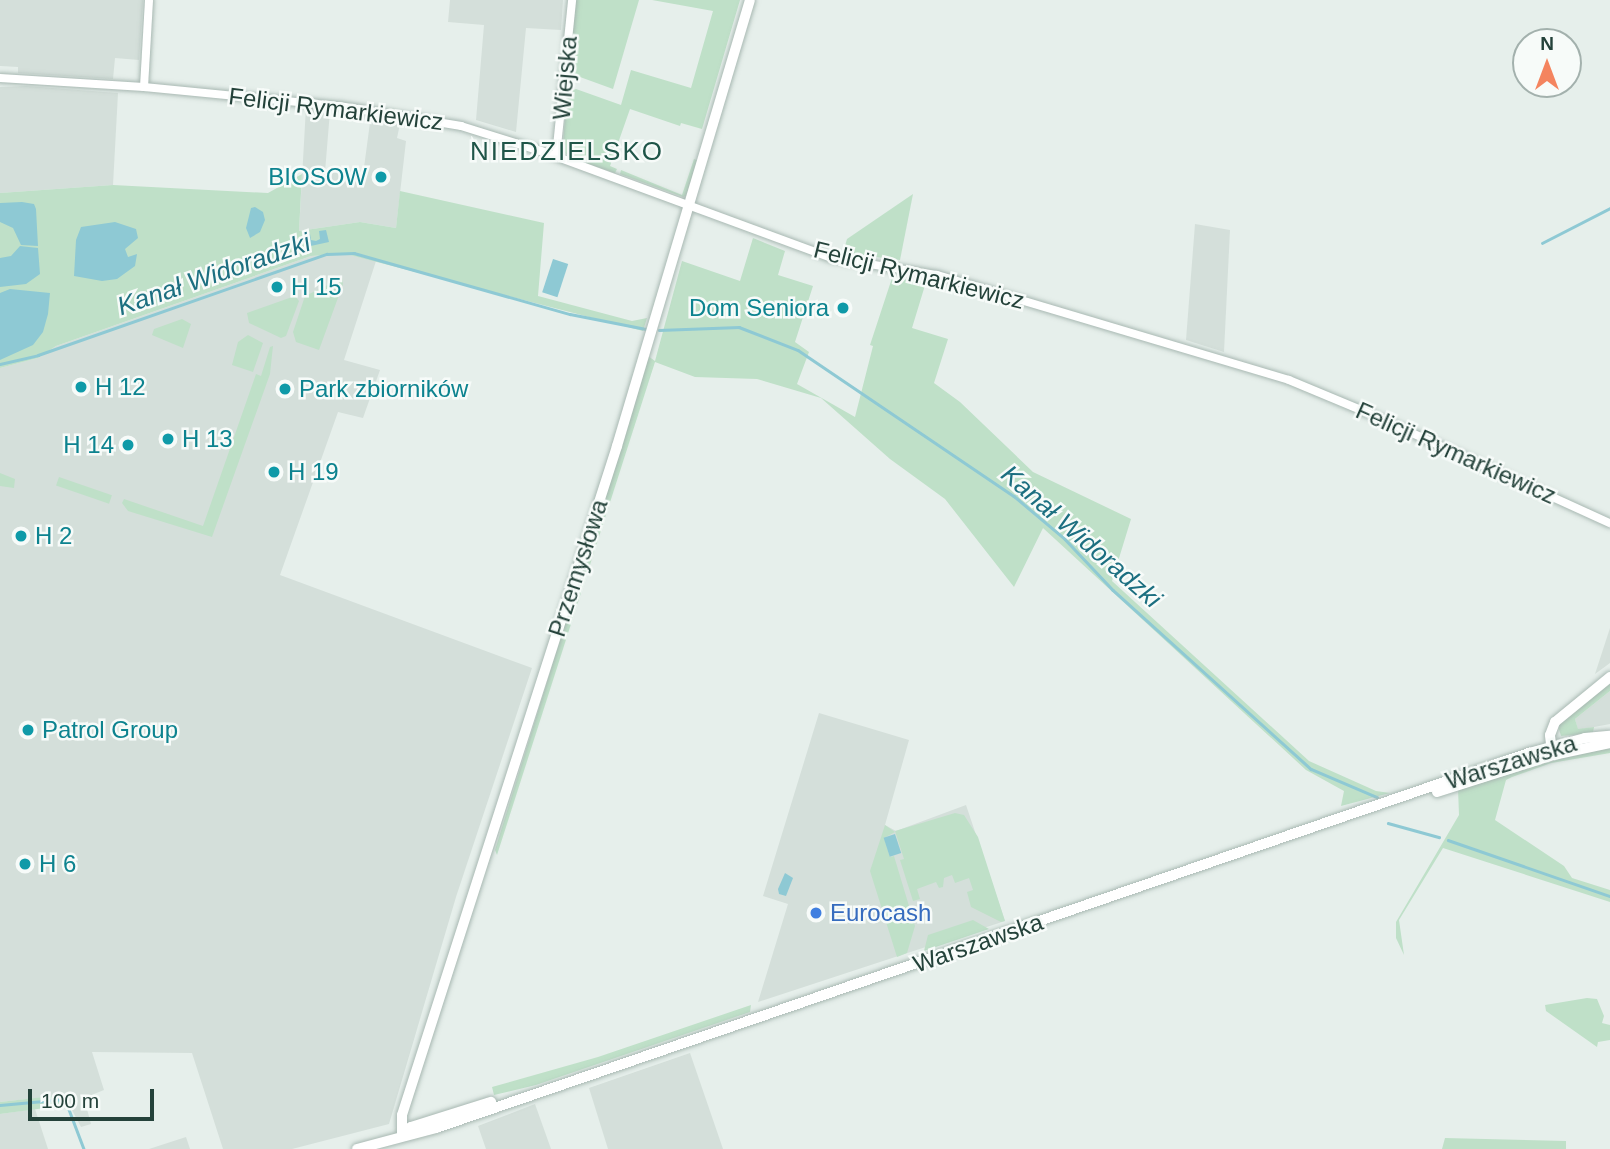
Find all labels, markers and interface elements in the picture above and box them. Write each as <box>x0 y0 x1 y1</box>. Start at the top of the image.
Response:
north arrow <box>1512 28 1582 98</box>
text: N <box>1540 33 1554 54</box>
street label: Wiejska <box>547 35 583 121</box>
street label: Felicji Rymarkiewicz <box>227 82 445 136</box>
district label: NIEDZIELSKO <box>471 136 663 168</box>
place label: BIOSOW <box>268 163 367 191</box>
marker: BIOSOW <box>373 169 389 185</box>
water label: Kanał Widoradzki <box>113 227 315 323</box>
street label: Felicji Rymarkiewicz <box>811 235 1027 315</box>
place label: H 15 <box>291 273 342 301</box>
marker: H 15 <box>269 279 285 295</box>
place label: Dom Seniora <box>689 294 829 322</box>
marker: Dom Seniora <box>835 300 851 316</box>
place label: H 12 <box>95 373 146 401</box>
place label: Park zbiorników <box>299 375 468 403</box>
marker: H 12 <box>73 379 89 395</box>
marker: Park zbiorników <box>277 381 293 397</box>
street label: Felicji Rymarkiewicz <box>1351 396 1561 510</box>
place label: H 13 <box>182 425 233 453</box>
place label: H 14 <box>63 431 114 459</box>
marker: H 13 <box>160 431 176 447</box>
marker: H 14 <box>120 437 136 453</box>
place label: H 19 <box>288 458 339 486</box>
water label: Kanał Widoradzki <box>995 459 1167 615</box>
marker: H 19 <box>266 464 282 480</box>
street label: Przemysłowa <box>542 496 614 640</box>
place label: H 2 <box>35 522 72 550</box>
marker: H 2 <box>13 528 29 544</box>
place label: Patrol Group <box>42 716 178 744</box>
marker: Patrol Group <box>20 722 36 738</box>
street label: Warszawska <box>1442 728 1580 796</box>
place label: H 6 <box>39 850 76 878</box>
marker: H 6 <box>17 856 33 872</box>
place label: Eurocash <box>830 899 931 927</box>
marker: Eurocash <box>808 905 824 921</box>
street label: Warszawska <box>909 907 1047 979</box>
scale bar <box>32 1076 158 1120</box>
text: 100 m <box>41 1089 99 1112</box>

